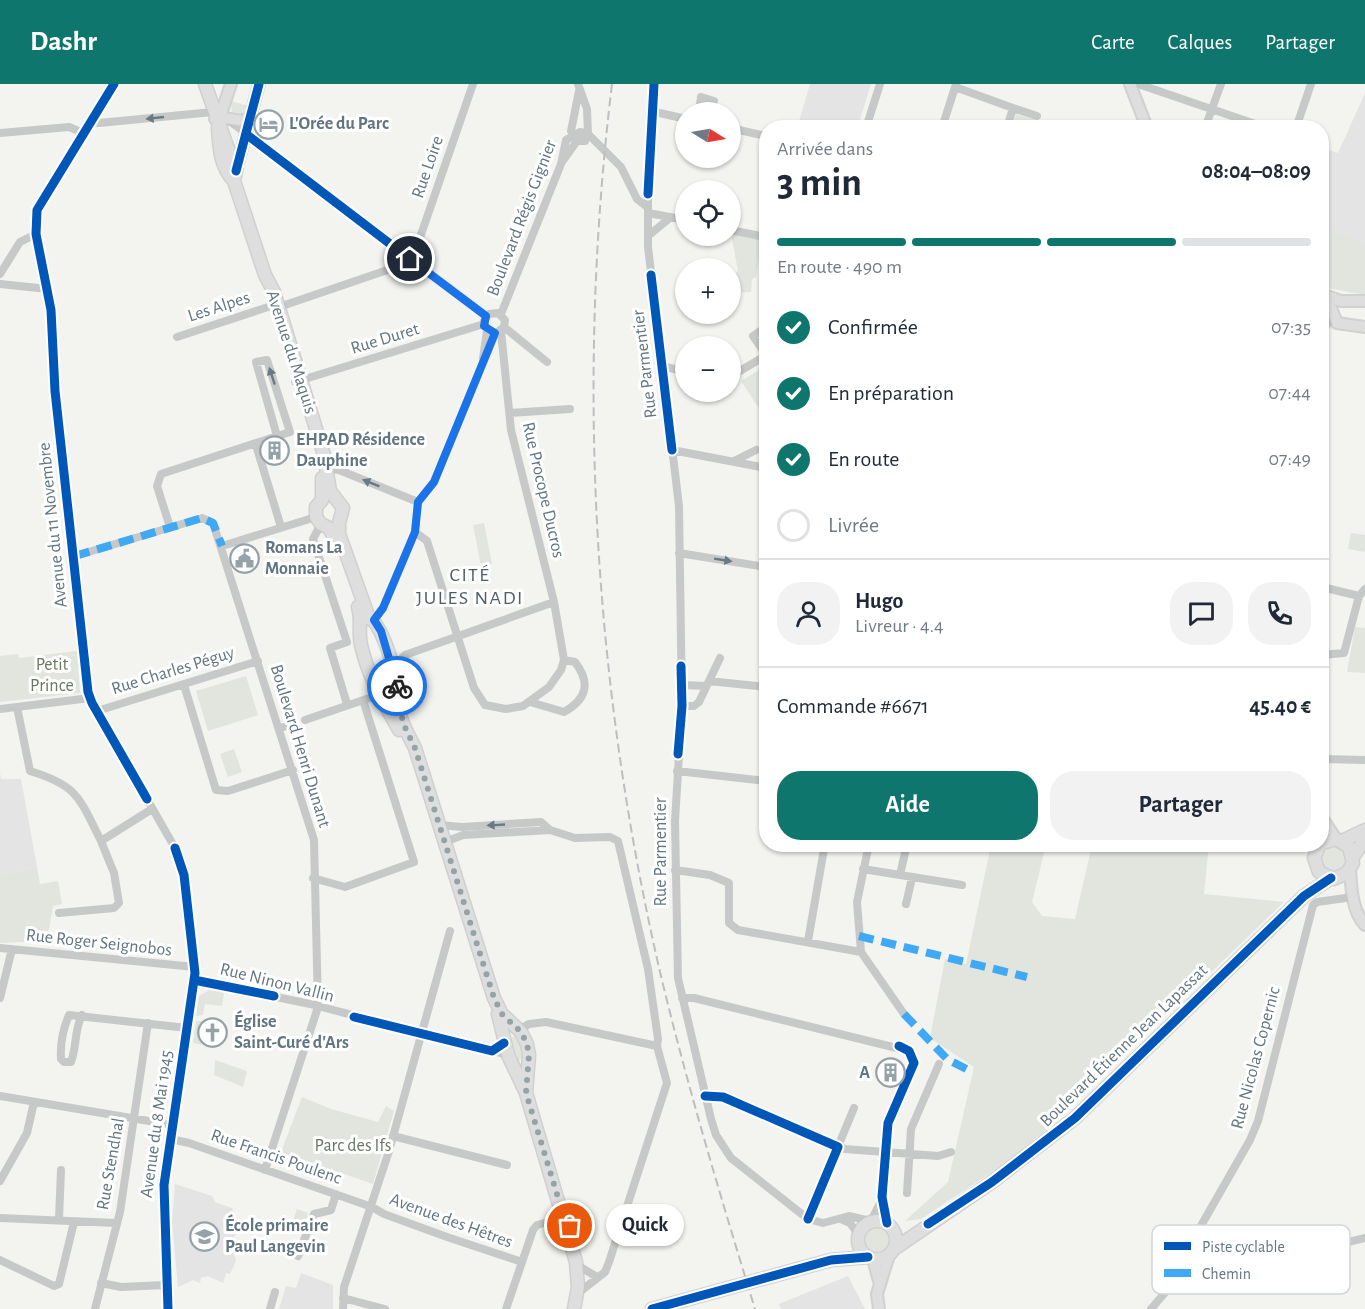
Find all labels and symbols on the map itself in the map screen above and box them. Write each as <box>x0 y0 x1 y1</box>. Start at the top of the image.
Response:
north arrow <box>675 102 741 168</box>
hotel icon: L'Orée du Parc <box>252 108 284 140</box>
one-way arrow <box>146 113 165 123</box>
place label: L'Orée du Parc <box>289 115 389 133</box>
street label: Rue Loire <box>409 134 447 200</box>
street label: Boulevard Régis Gignier <box>484 137 560 299</box>
pin <box>384 233 435 284</box>
street label: Avenue du Maquis <box>263 288 319 416</box>
street label: Les Alpes <box>186 289 252 325</box>
street label: Rue Parmentier <box>629 309 661 419</box>
street label: Rue Duret <box>349 320 422 358</box>
one-way arrow <box>267 367 276 385</box>
street label: Rue Procope Ducros <box>519 420 567 560</box>
place label: EHPAD Résidence Dauphine <box>296 431 425 470</box>
building icon: EHPAD Résidence Dauphine <box>259 434 291 466</box>
street label: Avenue du 11 Novembre <box>35 442 71 608</box>
one-way arrow <box>361 478 379 488</box>
place label: Romans La Monnaie <box>265 539 343 578</box>
public building icon: Romans La Monnaie <box>228 542 260 574</box>
one-way arrow <box>713 555 732 564</box>
district label: CITÉ JULES NADI <box>416 564 524 608</box>
street label: Rue Charles Péguy <box>110 644 237 698</box>
park label: Petit Prince <box>30 656 74 695</box>
courier <box>367 656 427 716</box>
street label: Boulevard Henri Dunant <box>267 662 333 830</box>
street label: Rue Parmentier <box>652 797 670 907</box>
one-way arrow <box>487 820 506 829</box>
street label: Rue Roger Seignobos <box>25 926 173 960</box>
street label: Boulevard Étienne Jean Lapassat <box>1035 959 1211 1131</box>
street label: Rue Ninon Vallin <box>218 960 336 1006</box>
street label: Rue Nicolas Copernic <box>1228 985 1284 1131</box>
place label: Église Saint-Curé d'Ars <box>234 1010 349 1052</box>
church icon: Église Saint-Curé d'Ars <box>197 1016 229 1048</box>
street label: Avenue du 8 Mai 1945 <box>138 1049 176 1199</box>
building icon: A <box>875 1057 907 1089</box>
place label: A <box>859 1064 870 1082</box>
street label: Rue Stendhal <box>94 1117 128 1211</box>
street label: Rue Francis Poulenc <box>208 1126 344 1188</box>
park label: Parc des Ifs <box>315 1137 391 1155</box>
street label: Avenue des Hêtres <box>387 1190 515 1252</box>
pin <box>544 1200 595 1251</box>
callout: Quick <box>606 1205 684 1247</box>
place label: École primaire Paul Langevin <box>225 1214 328 1256</box>
school or university icon: École primaire Paul Langevin <box>188 1220 220 1252</box>
legend <box>1152 1225 1350 1294</box>
text: Piste cyclable <box>1202 1239 1285 1256</box>
text: Chemin <box>1202 1266 1251 1282</box>

